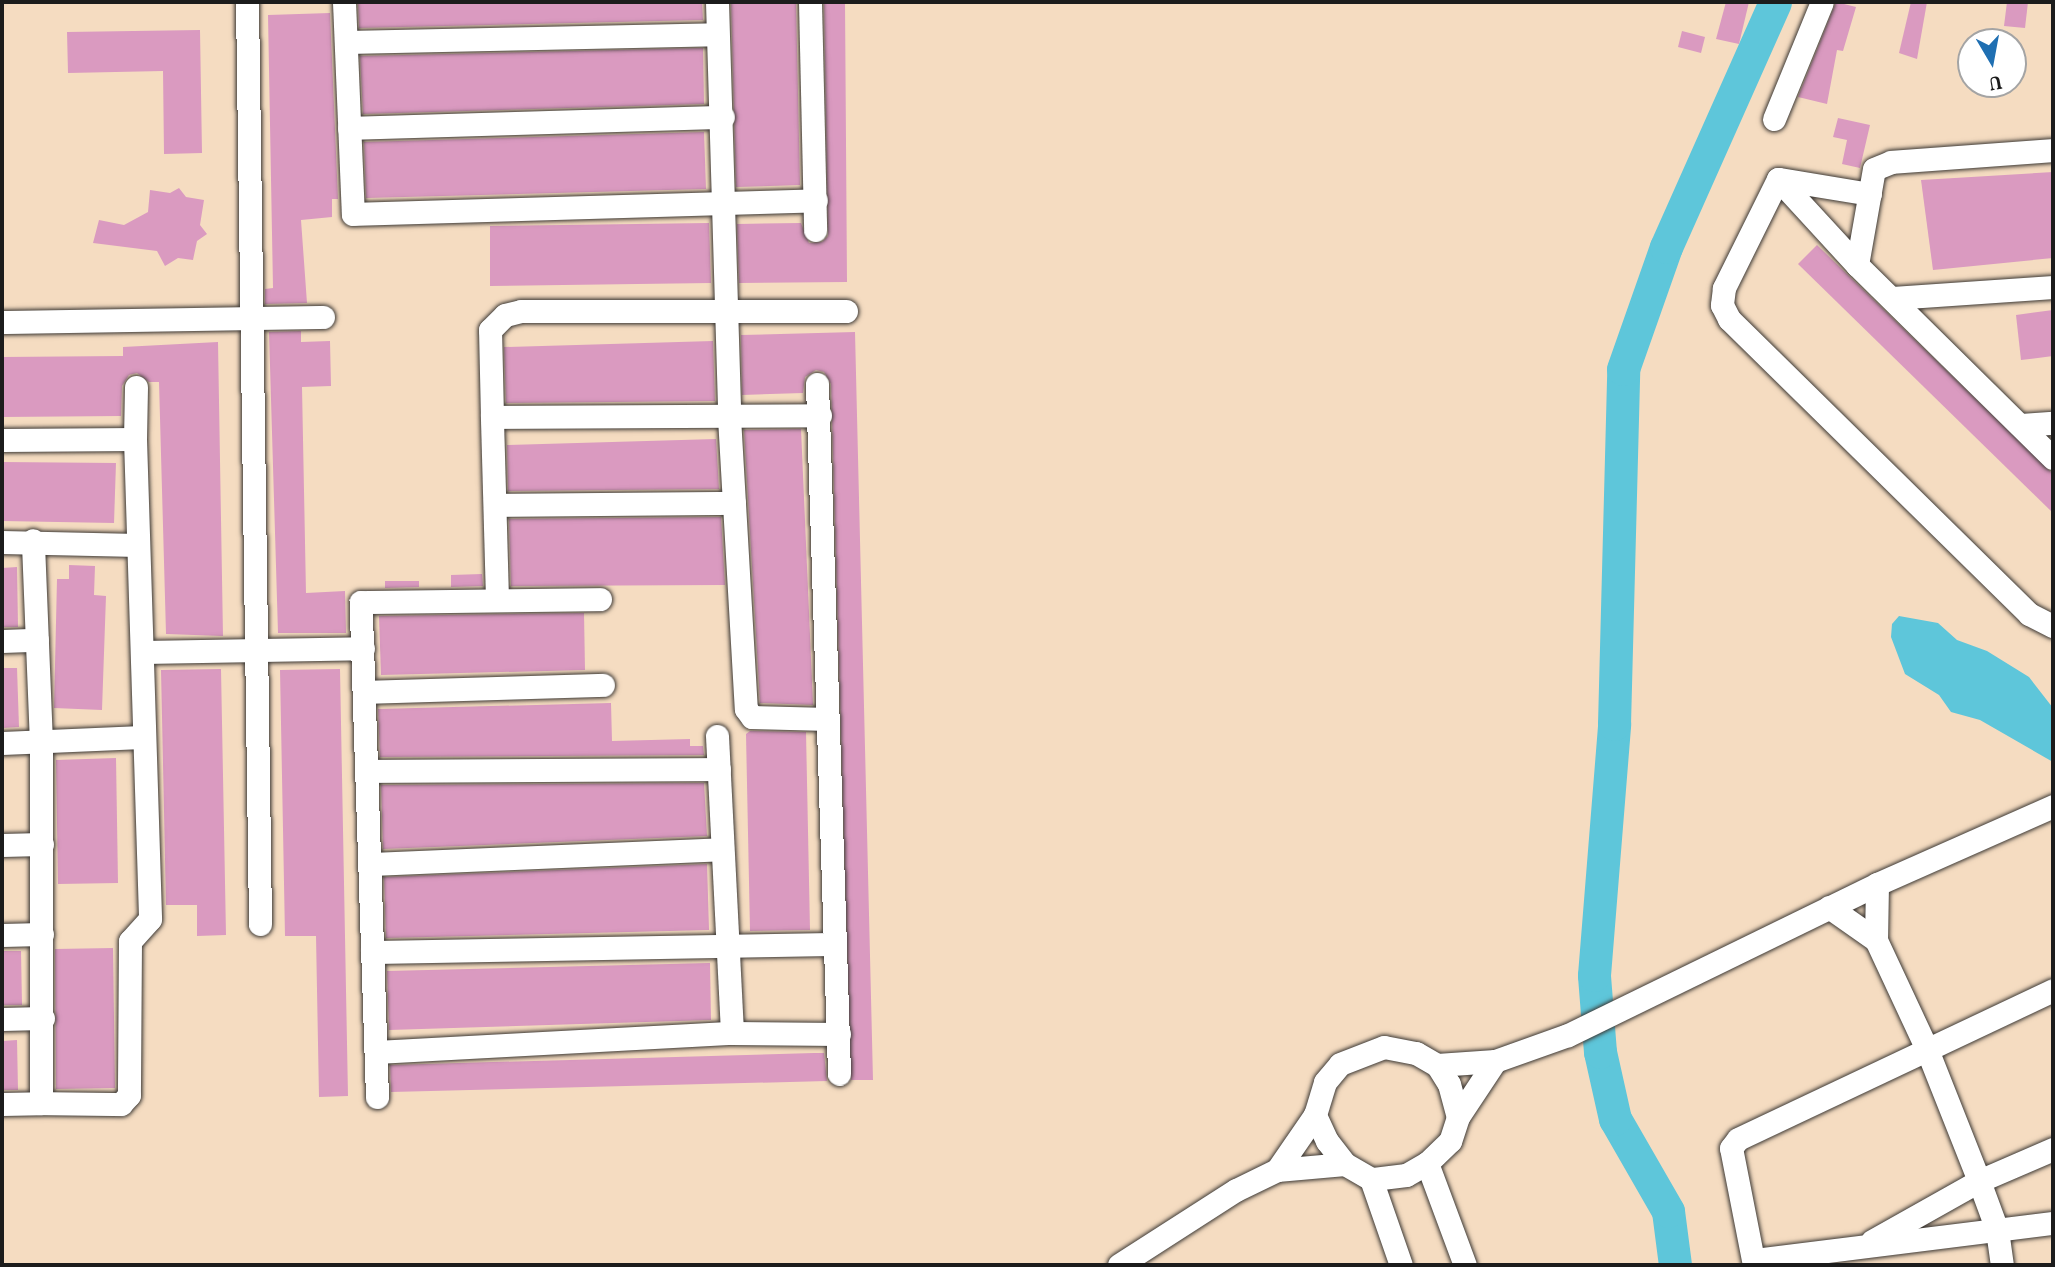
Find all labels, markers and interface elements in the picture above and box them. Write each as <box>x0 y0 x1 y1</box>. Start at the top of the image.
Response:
north arrow <box>1957 28 2027 98</box>
text: U <box>1987 68 2004 96</box>

